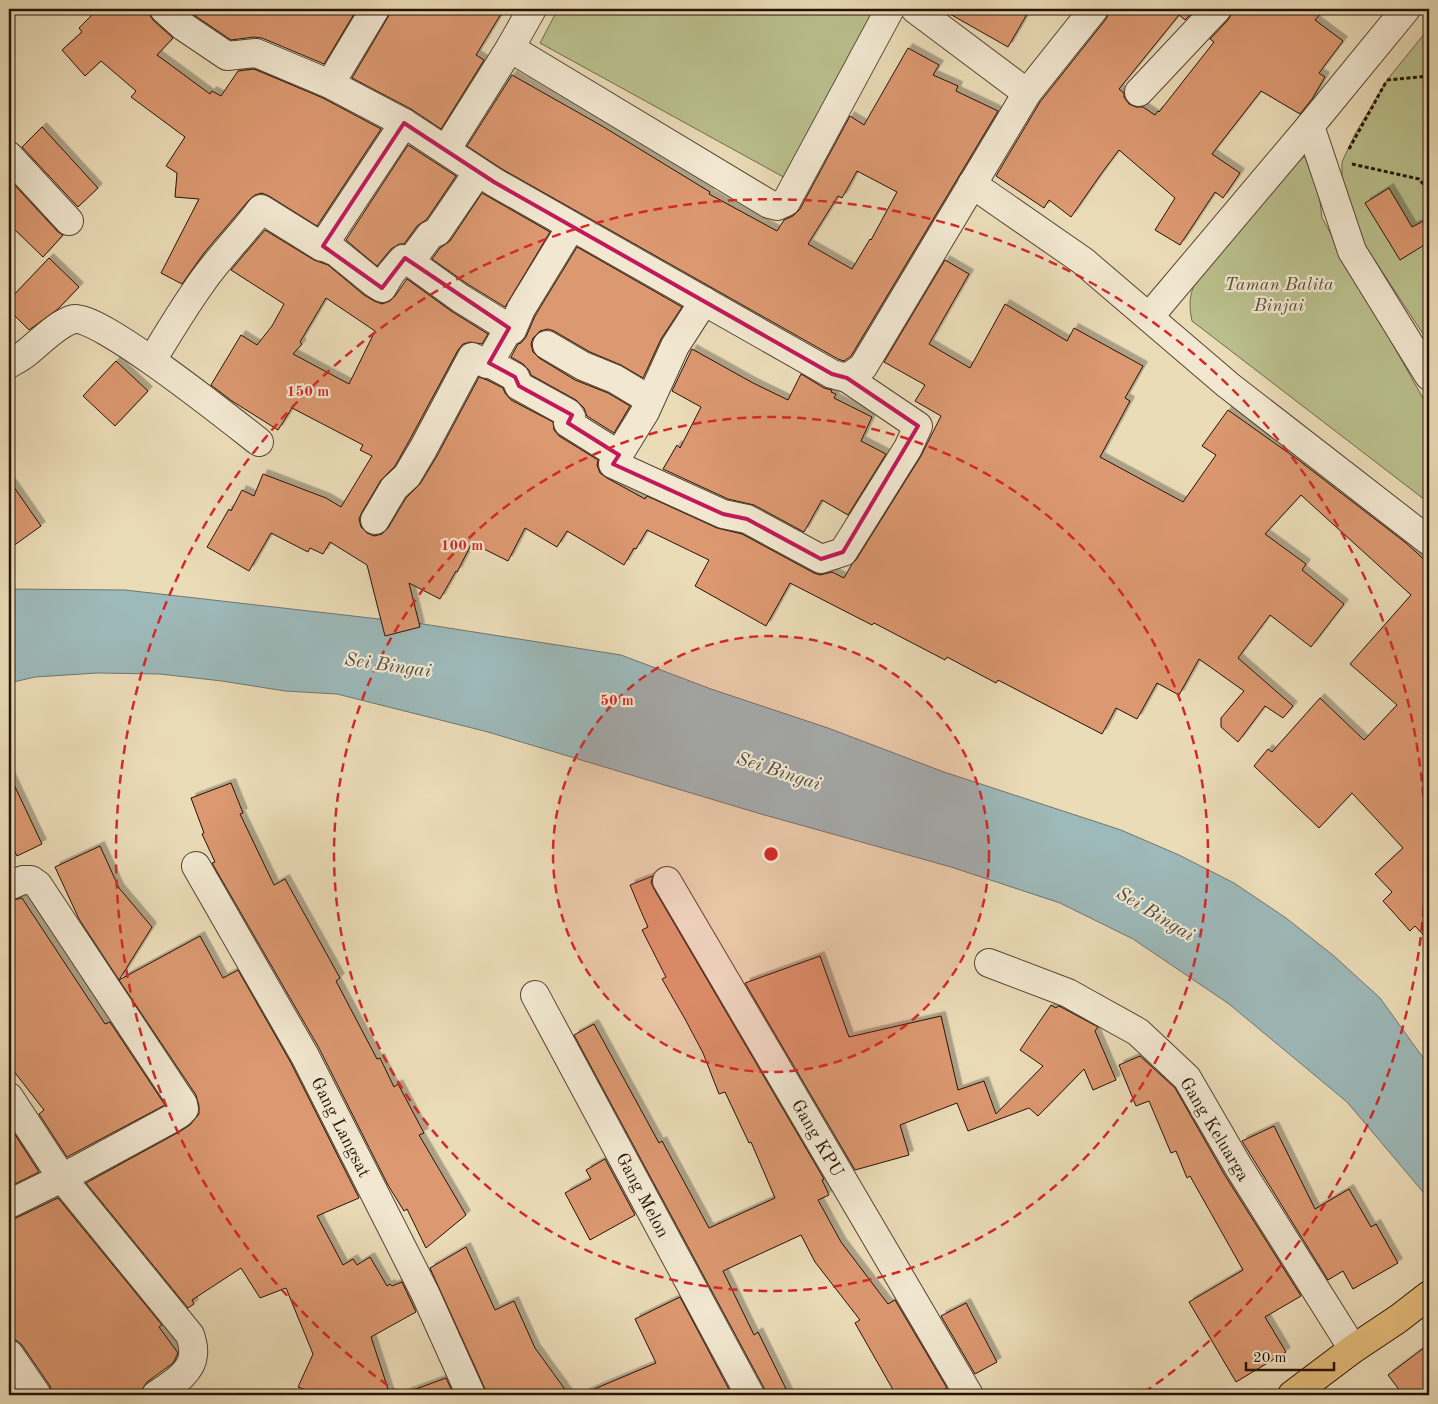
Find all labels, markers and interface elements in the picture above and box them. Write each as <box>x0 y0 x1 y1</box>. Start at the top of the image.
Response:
park label: Taman Balita Binjai <box>1224 276 1334 315</box>
text: 150 m <box>287 385 329 400</box>
text: 100 m <box>441 539 483 554</box>
water label: Sei Bingai <box>343 651 433 682</box>
text: 50 m <box>600 694 634 709</box>
water label: Sei Bingai <box>734 750 823 795</box>
centre of rings <box>762 845 780 863</box>
water label: Sei Bingai <box>1112 885 1198 946</box>
street label: Gang Langsat <box>307 1074 373 1180</box>
street label: Gang Keluarga <box>1176 1074 1252 1185</box>
street label: Gang KPU <box>788 1097 846 1180</box>
street label: Gang Melon <box>612 1150 672 1241</box>
scale bar <box>1246 1339 1333 1371</box>
text: 20 m <box>1253 1351 1287 1366</box>

